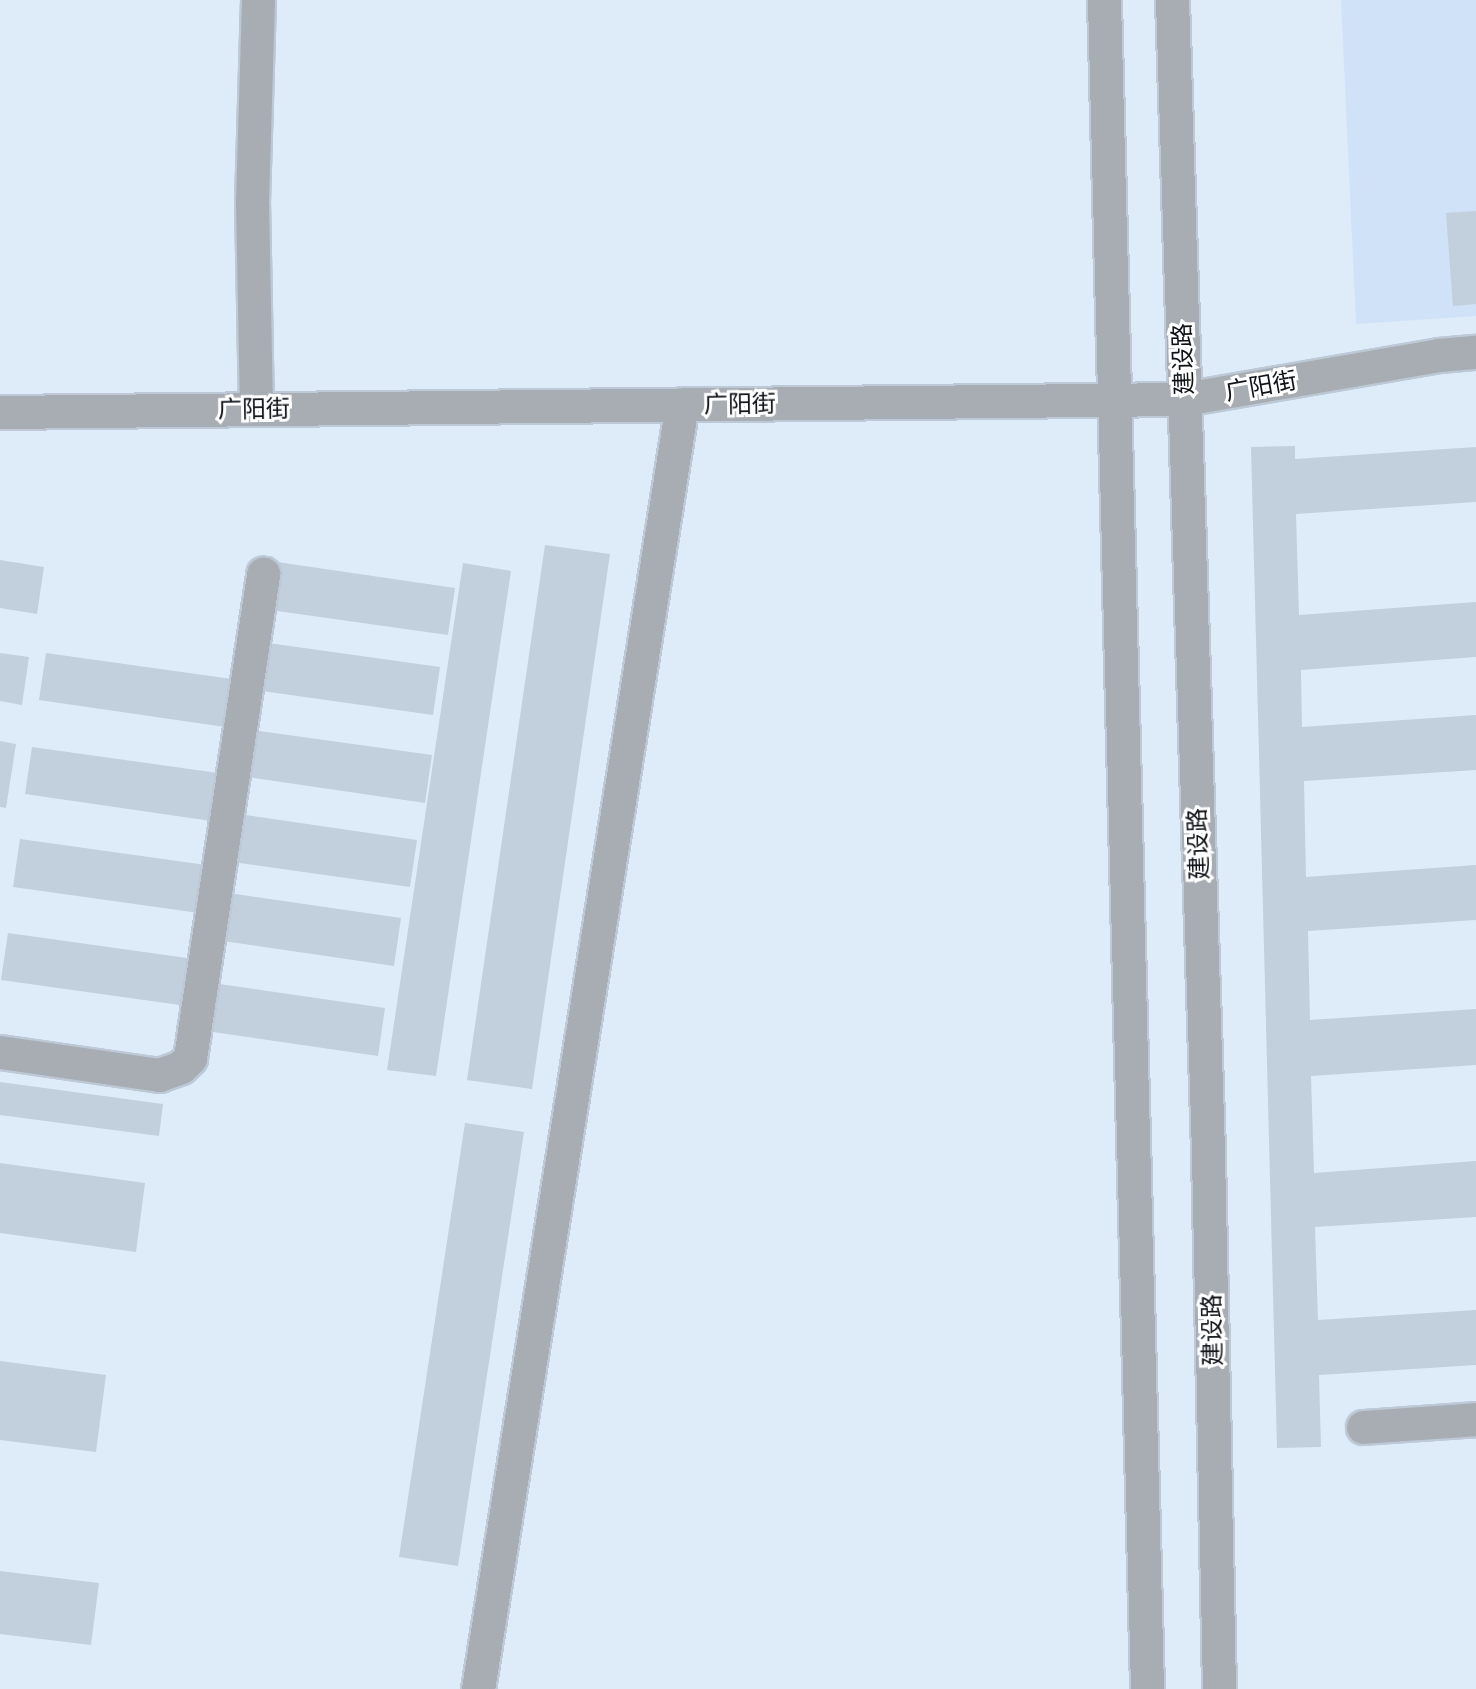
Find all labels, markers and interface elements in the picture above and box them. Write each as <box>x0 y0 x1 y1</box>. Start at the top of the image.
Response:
street label: 建设路 <box>1167 323 1199 395</box>
street label: 广阳街 <box>1223 366 1299 406</box>
street label: 广阳街 <box>704 389 776 419</box>
street label: 广阳街 <box>218 394 290 424</box>
street label: 建设路 <box>1182 808 1214 880</box>
street label: 建设路 <box>1197 1294 1227 1366</box>

